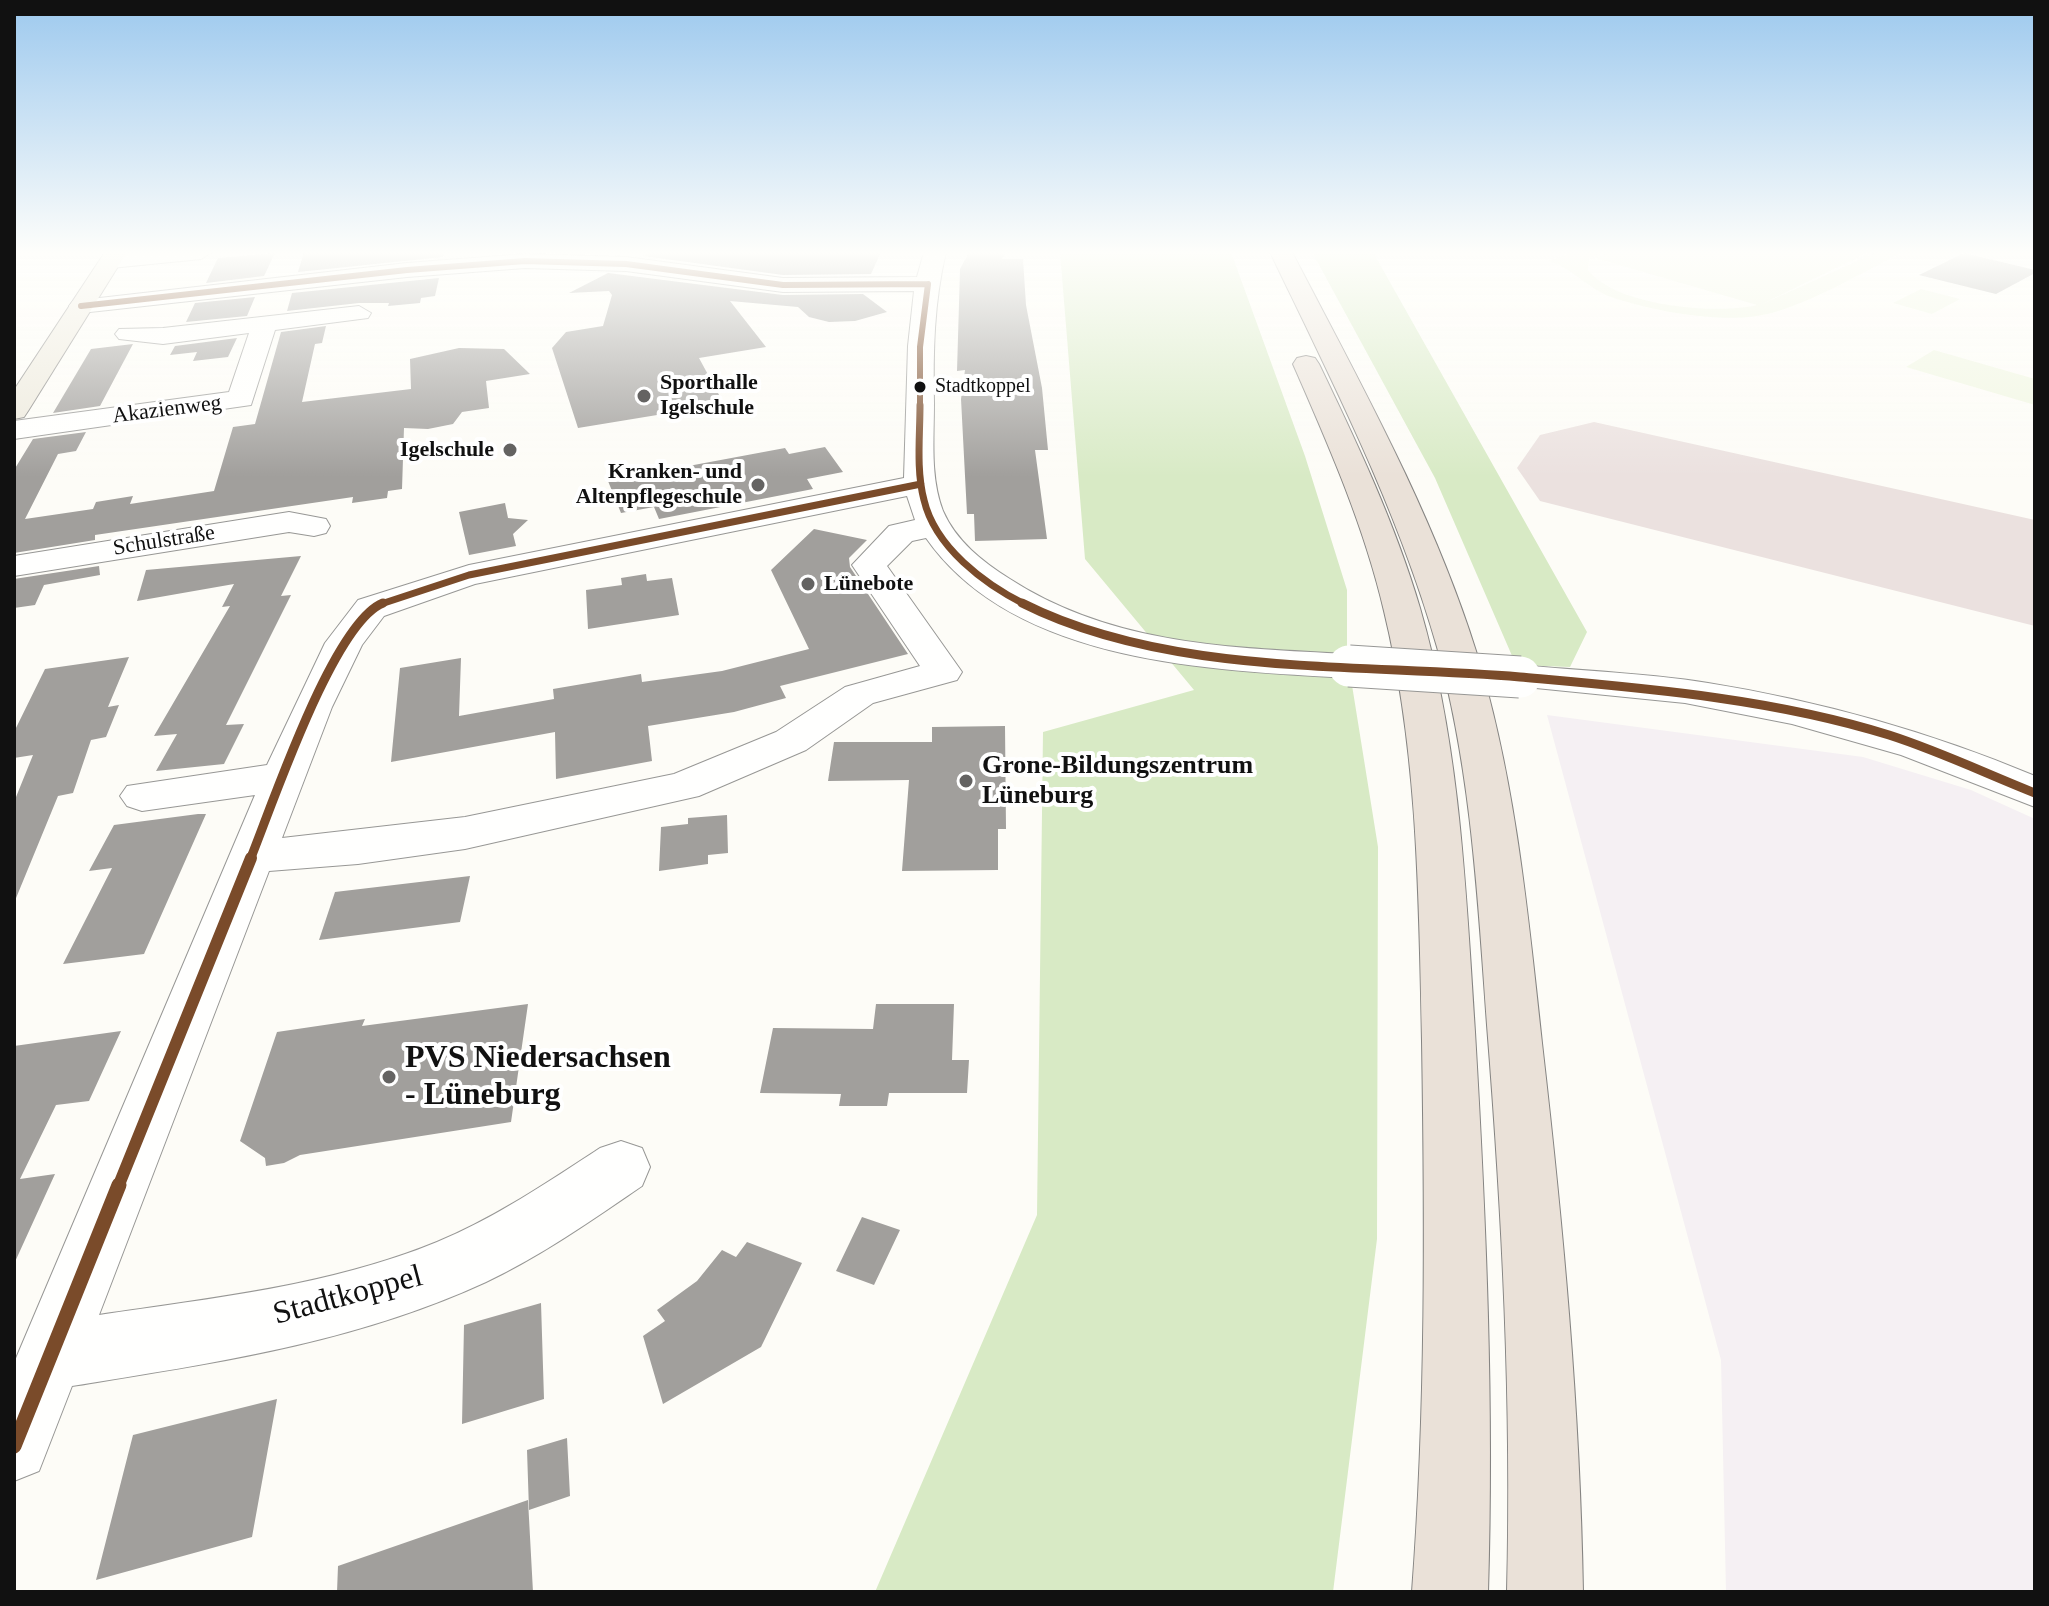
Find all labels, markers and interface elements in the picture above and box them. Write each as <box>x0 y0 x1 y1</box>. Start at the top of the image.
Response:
place label: Sporthalle Igelschule <box>660 370 758 422</box>
place label: Stadtkoppel <box>935 375 1031 399</box>
marker: Stadtkoppel <box>912 379 928 395</box>
marker: Sporthalle Igelschule <box>635 387 653 405</box>
street label: Akazienweg <box>111 390 223 430</box>
place label: Igelschule <box>400 437 494 463</box>
marker: Igelschule <box>501 441 519 459</box>
place label: Kranken- und Altenpflegeschule <box>576 459 742 510</box>
marker: Kranken- und Altenpflegeschule <box>749 476 767 494</box>
street label: Schulstraße <box>111 520 217 562</box>
place label: Lünebote <box>824 571 913 597</box>
marker: Lünebote <box>799 575 817 593</box>
place label: Grone-Bildungszentrum Lüneburg <box>982 750 1253 812</box>
marker: Grone-Bildungszentrum Lüneburg <box>957 772 975 790</box>
place label: PVS Niedersachsen - Lüneburg <box>405 1040 671 1115</box>
marker: PVS Niedersachsen - Lüneburg <box>380 1068 398 1086</box>
street label: Stadtkoppel <box>269 1258 427 1334</box>

